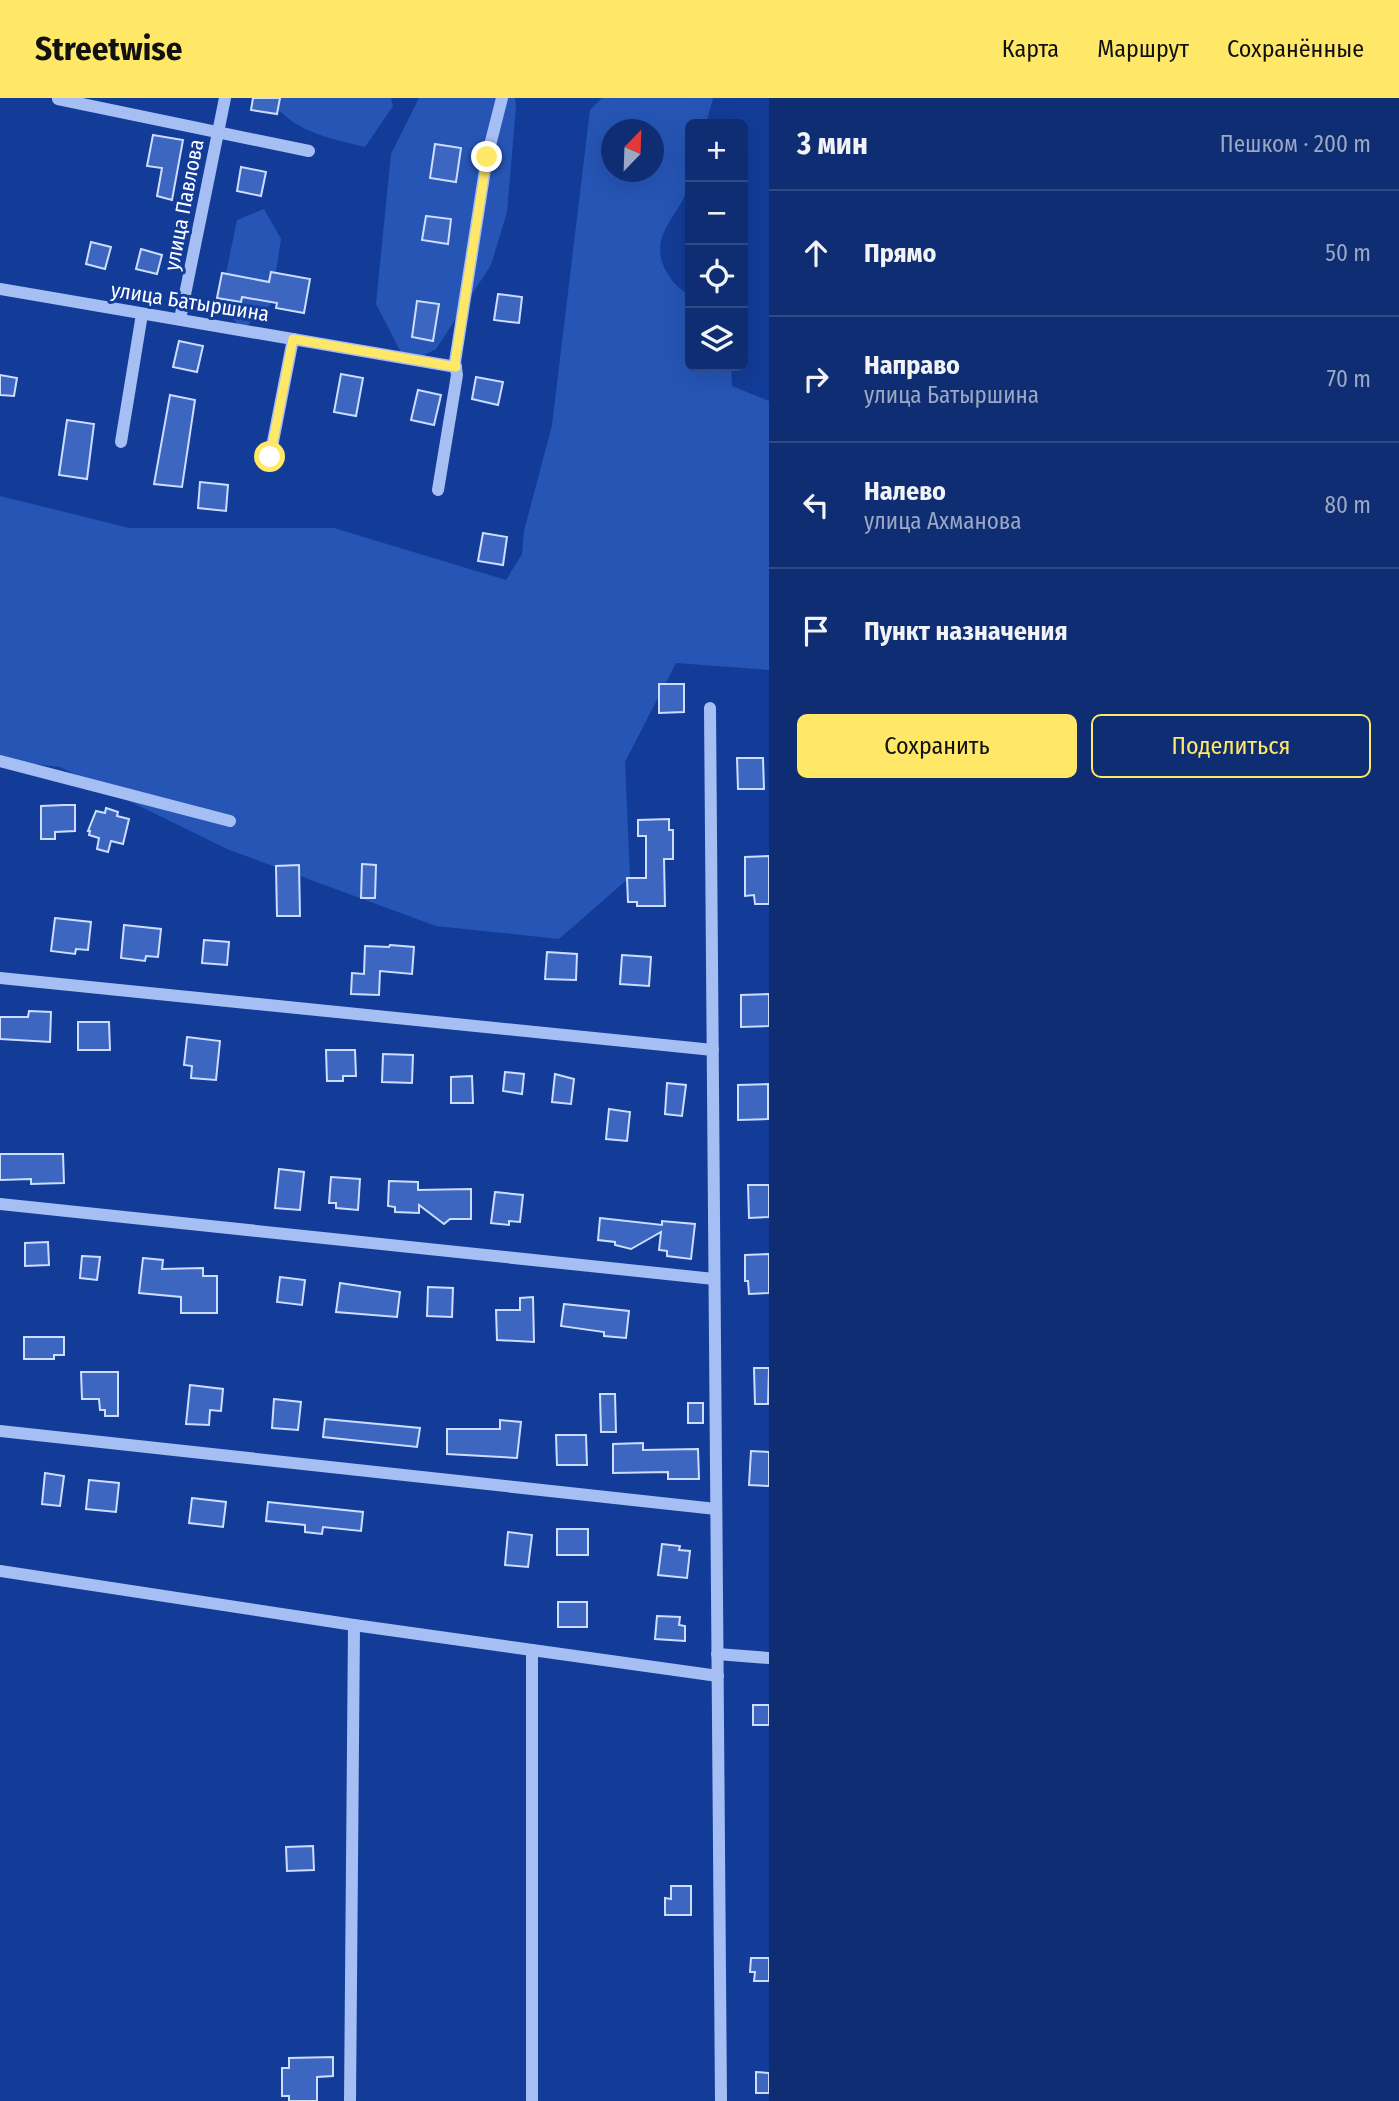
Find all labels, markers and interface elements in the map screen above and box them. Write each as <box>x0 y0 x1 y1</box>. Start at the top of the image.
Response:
text: Streetwise <box>35 29 182 69</box>
text: Карта <box>1002 35 1059 63</box>
text: Маршрут <box>1097 35 1189 63</box>
text: Сохранённые <box>1227 35 1364 63</box>
north arrow <box>601 119 664 182</box>
map controls <box>685 119 748 371</box>
button: + <box>685 119 748 182</box>
text: 3 мин <box>797 126 868 162</box>
text: Пешком · 200 m <box>1220 130 1371 158</box>
street label: улица Павлова <box>159 137 209 273</box>
route end <box>471 141 502 172</box>
button: − <box>685 182 748 245</box>
icon: ahead <box>797 234 835 272</box>
text: Прямо <box>864 238 936 269</box>
text: 50 m <box>1325 239 1371 267</box>
button: locate <box>685 245 748 308</box>
street label: улица Батыршина <box>109 277 271 327</box>
button: layers <box>685 308 748 371</box>
text: Направо <box>864 350 960 381</box>
icon: right <box>797 360 835 398</box>
text: 70 m <box>1327 365 1371 393</box>
text: улица Батыршина <box>864 381 1039 409</box>
route start <box>254 441 285 472</box>
text: Налево <box>864 476 946 507</box>
icon: left <box>797 486 835 524</box>
text: 80 m <box>1324 491 1371 519</box>
text: улица Ахманова <box>864 507 1021 535</box>
icon: arrive <box>797 612 835 650</box>
text: Пункт назначения <box>864 616 1068 647</box>
button: Сохранить <box>797 714 1077 778</box>
button: Поделиться <box>1091 714 1371 778</box>

